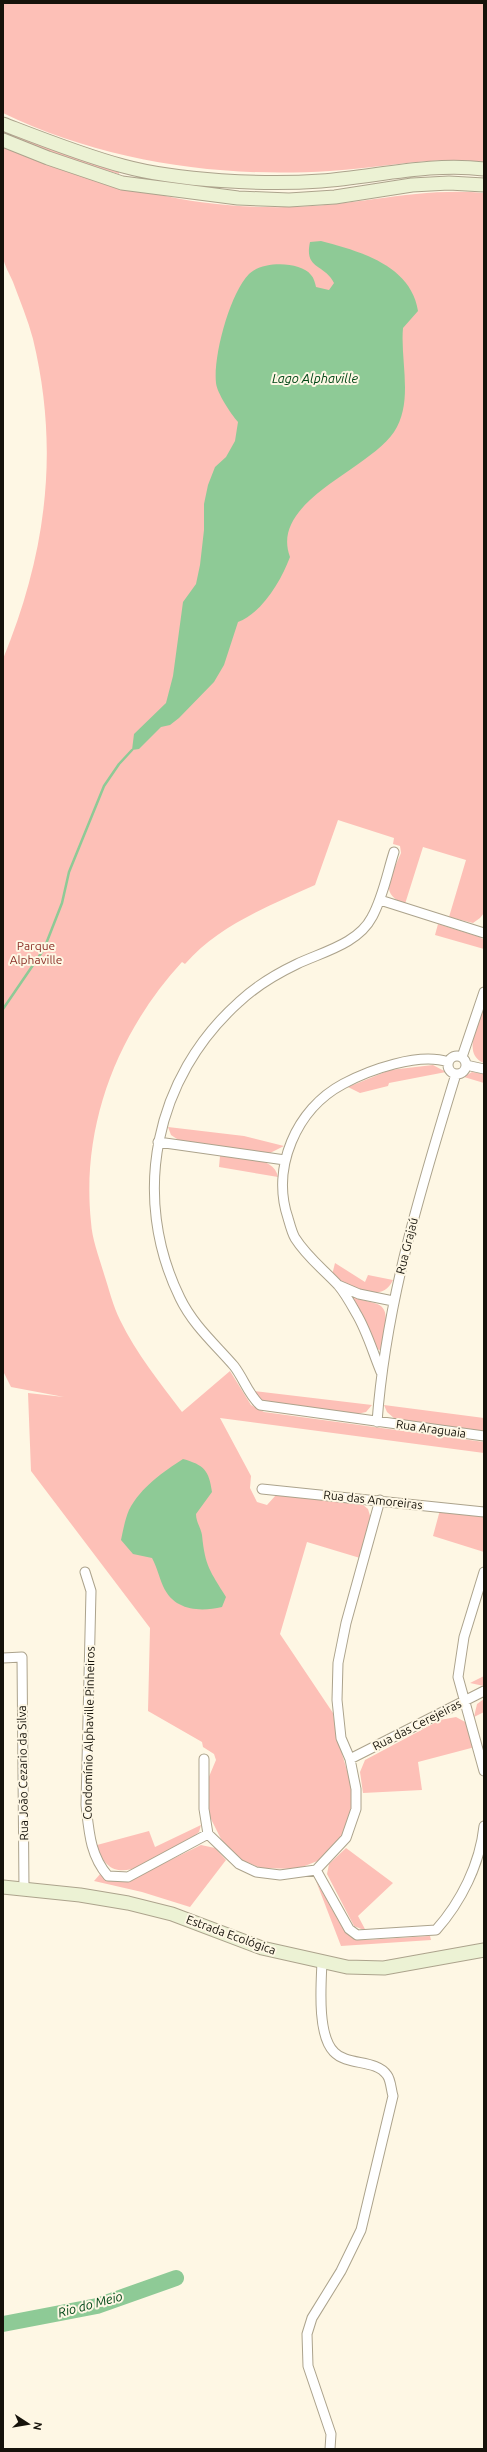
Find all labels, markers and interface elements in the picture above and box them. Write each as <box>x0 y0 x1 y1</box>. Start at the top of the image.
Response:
water label: Lago Alphaville <box>272 371 359 385</box>
park label: Parque Alphaville <box>10 939 62 966</box>
street label: Rua Grajaú <box>393 1216 420 1276</box>
street label: Rua Araguaia <box>395 1417 467 1440</box>
street label: Rua das Amoreiras <box>323 1488 423 1511</box>
street label: Condomínio Alphaville Pinheiros <box>80 1646 97 1820</box>
street label: Rua das Cerejeiras <box>370 1697 463 1753</box>
street label: Rua João Cezario da Silva <box>15 1705 30 1841</box>
street label: Estrada Ecológica <box>185 1912 278 1957</box>
water label: Rio do Meio <box>56 2289 124 2319</box>
north arrow <box>8 2404 48 2444</box>
text: N <box>31 2421 45 2431</box>

